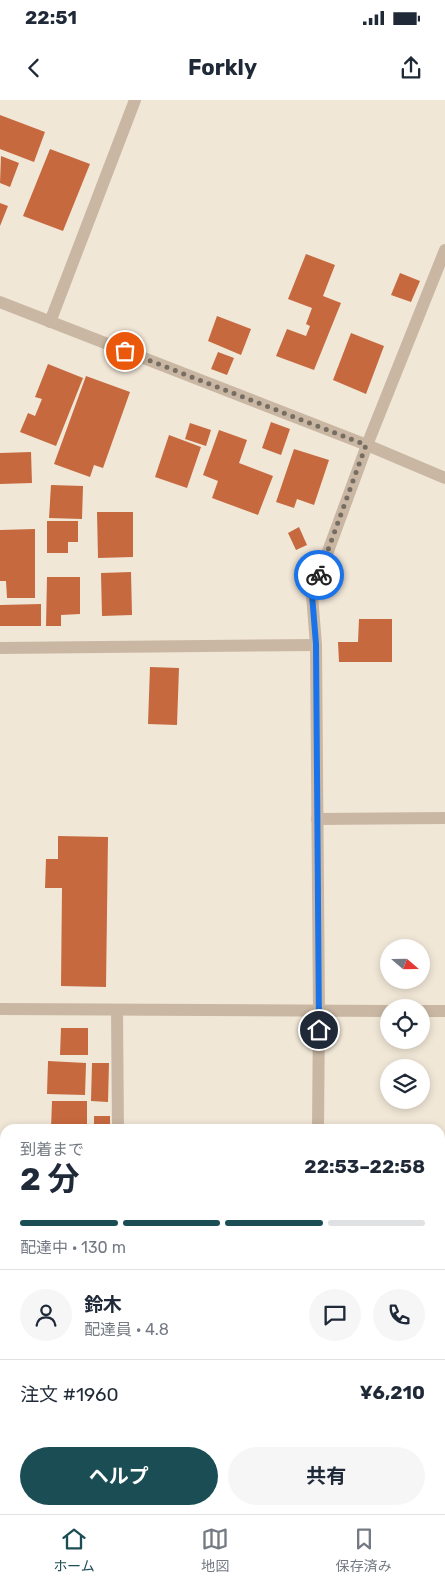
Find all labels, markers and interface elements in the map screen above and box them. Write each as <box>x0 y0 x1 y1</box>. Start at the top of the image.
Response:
text: 22:51 <box>25 6 77 29</box>
icon: back <box>20 54 48 82</box>
text: Forkly <box>188 54 257 81</box>
icon: share <box>397 54 425 82</box>
pin <box>104 330 146 372</box>
icon: bag <box>111 337 139 365</box>
courier <box>294 550 344 600</box>
icon: bike <box>305 561 333 589</box>
north arrow <box>380 939 430 989</box>
map controls <box>380 939 430 1109</box>
button: locate <box>380 999 430 1049</box>
pin <box>298 1009 340 1051</box>
icon: home <box>305 1016 333 1044</box>
button: layers <box>380 1059 430 1109</box>
text: 到着まで <box>20 1140 84 1159</box>
text: 22:53–22:58 <box>304 1155 425 1178</box>
text: 2 分 <box>20 1160 80 1198</box>
text: 配達中 · 130 m <box>20 1238 126 1257</box>
button: person <box>20 1289 72 1341</box>
button: chat <box>309 1289 361 1341</box>
button: phone <box>373 1289 425 1341</box>
text: 鈴木 <box>84 1293 122 1316</box>
text: 配達員 · 4.8 <box>84 1320 169 1339</box>
text: ¥6,210 <box>360 1381 425 1404</box>
text: 注文 #1960 <box>20 1383 119 1406</box>
button: ヘルプ <box>20 1447 218 1505</box>
button: 共有 <box>228 1447 425 1505</box>
tab: ホーム <box>53 1525 95 1575</box>
tab: 地図 <box>201 1525 229 1575</box>
tab: 保存済み <box>336 1525 392 1575</box>

